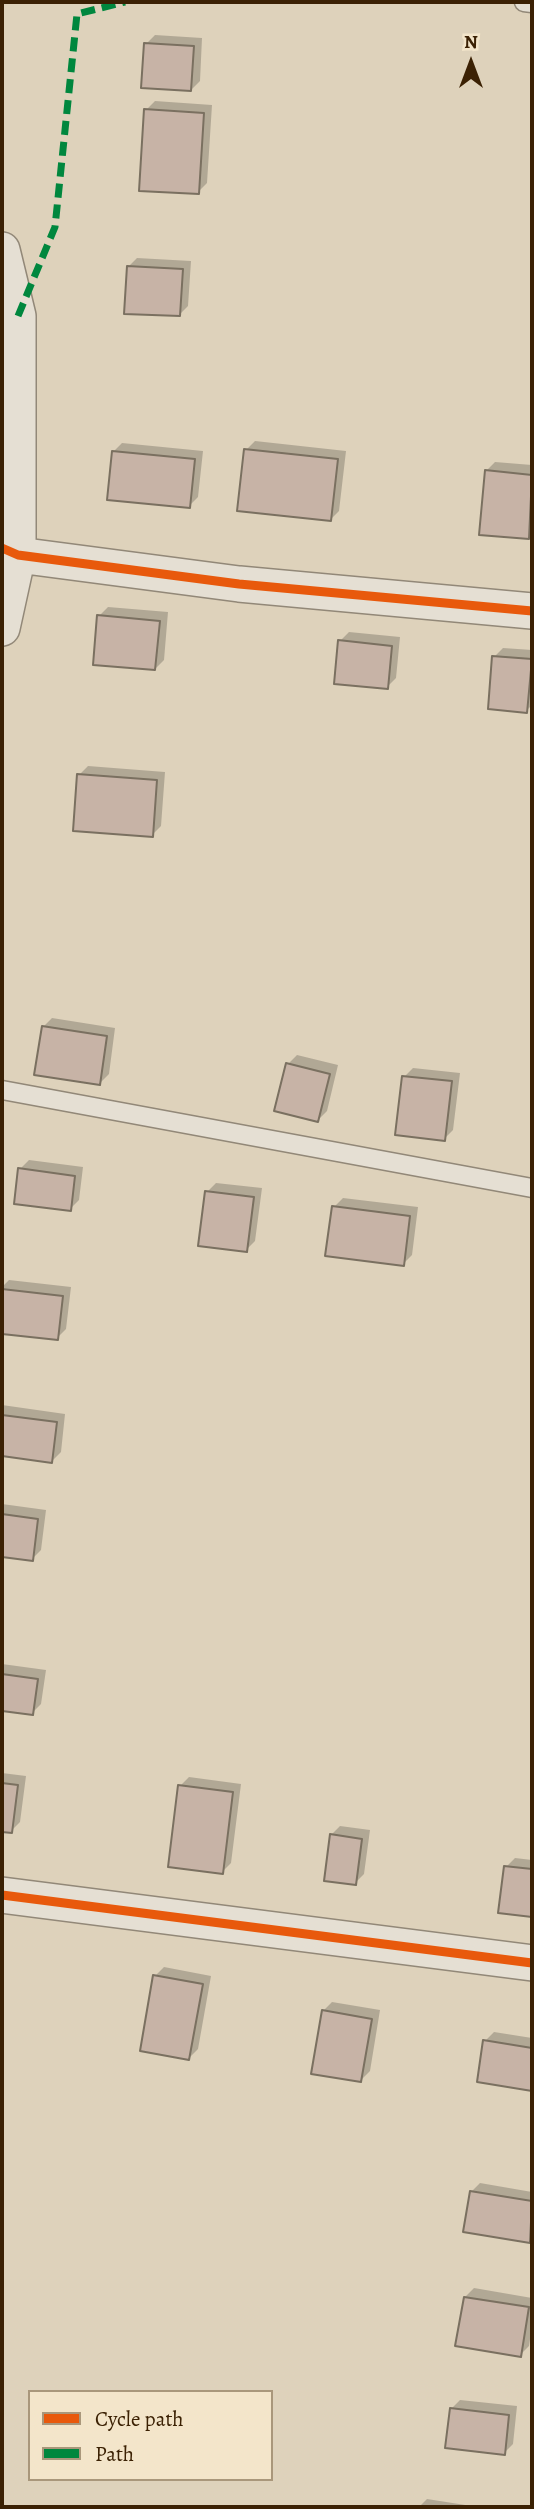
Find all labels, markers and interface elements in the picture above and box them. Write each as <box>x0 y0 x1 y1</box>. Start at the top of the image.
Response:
north arrow <box>436 28 506 98</box>
text: N <box>464 29 478 55</box>
legend <box>28 2390 273 2481</box>
text: Cycle path <box>95 2405 184 2433</box>
text: Path <box>95 2440 134 2468</box>

